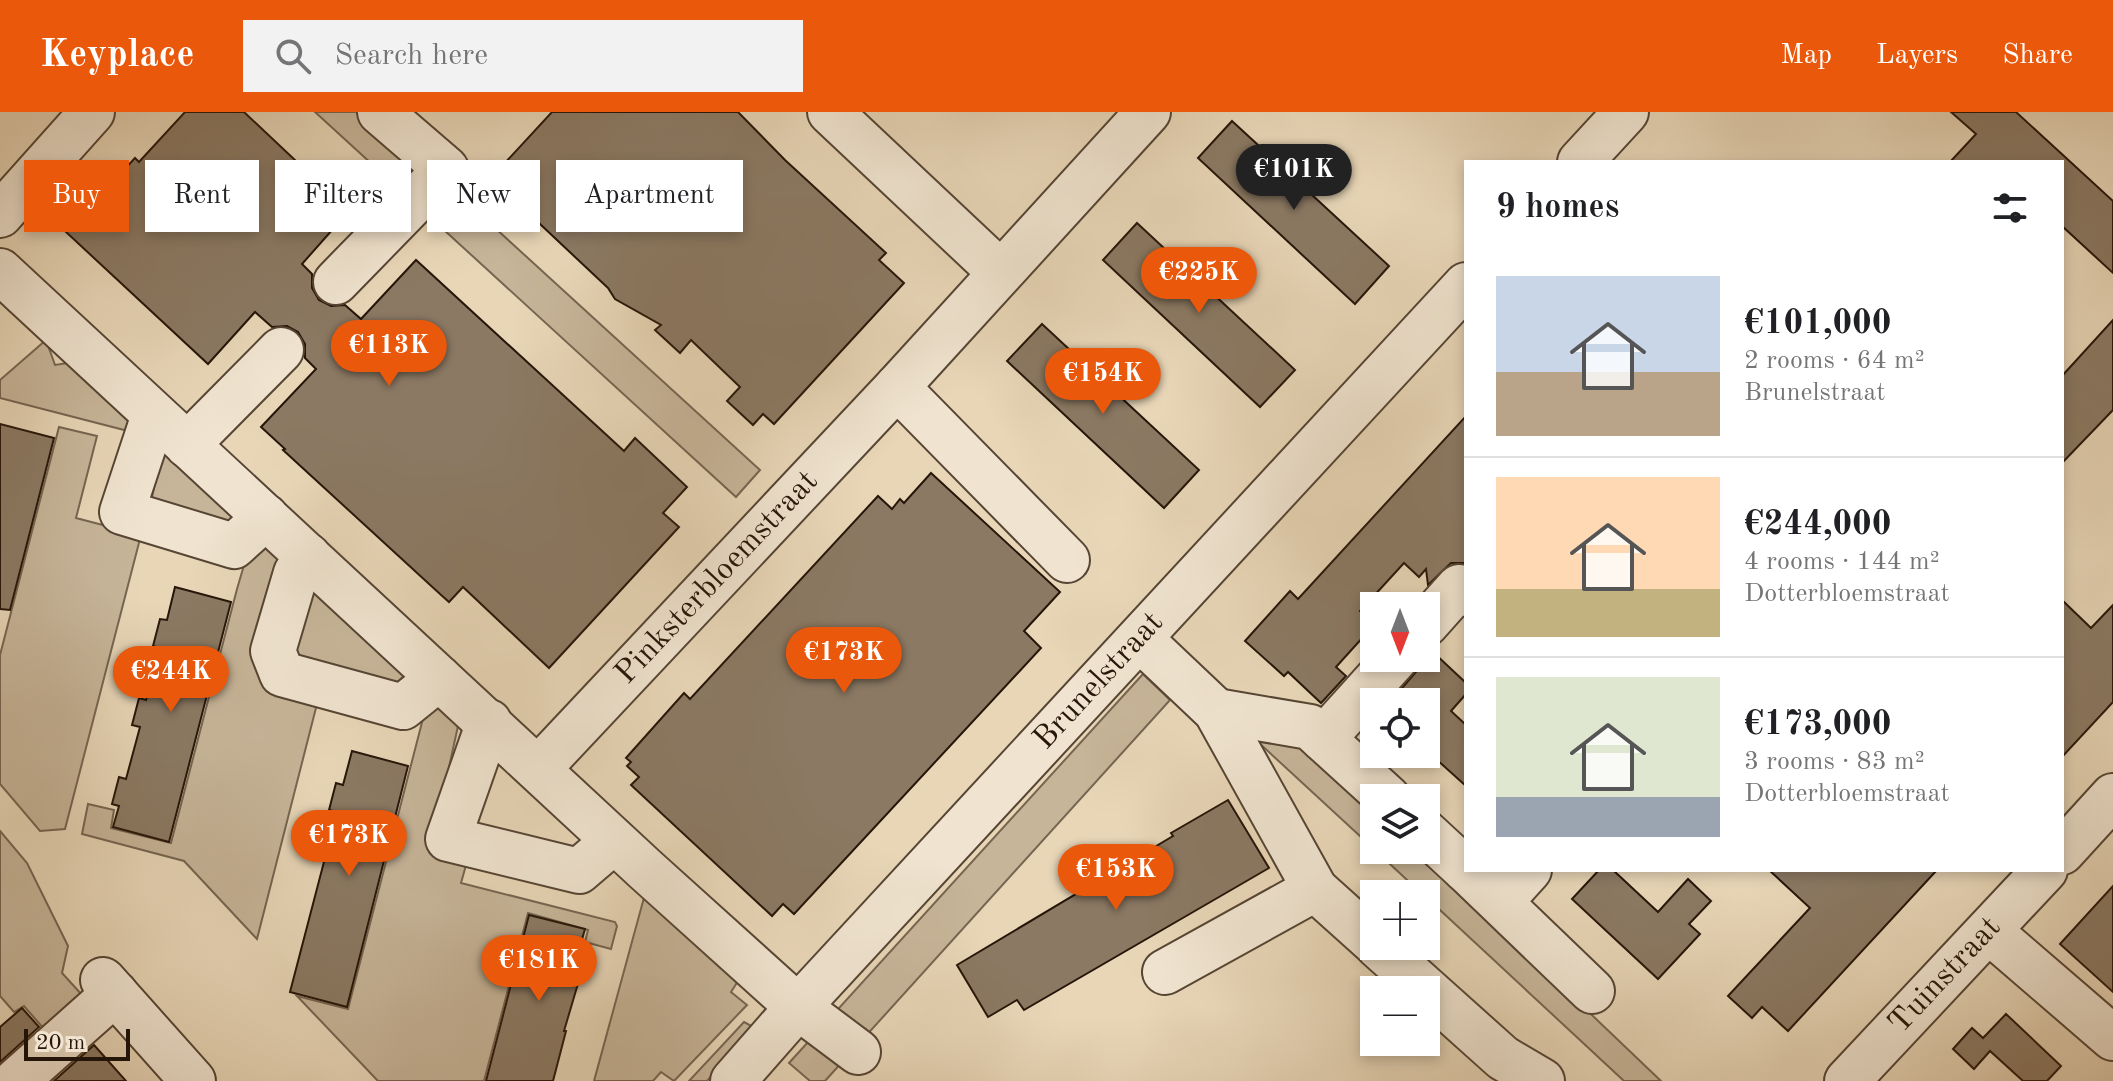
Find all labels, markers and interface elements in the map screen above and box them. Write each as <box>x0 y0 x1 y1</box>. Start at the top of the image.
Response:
search box <box>243 20 803 92</box>
icon: search <box>271 34 315 78</box>
text: Keyplace <box>40 37 195 75</box>
text: Search here <box>335 41 488 71</box>
text: Map <box>1780 42 1832 70</box>
text: Layers <box>1876 42 1958 70</box>
text: Share <box>2002 42 2073 70</box>
pin: €101K <box>1238 144 1350 212</box>
text: €101K <box>1254 157 1334 183</box>
chip: Buy <box>24 160 129 232</box>
chip: Rent <box>145 160 259 232</box>
chip: Filters <box>275 160 411 232</box>
chip: New <box>427 160 540 232</box>
chip: Apartment <box>556 160 743 232</box>
icon: filters <box>1988 186 2032 230</box>
text: 9 homes <box>1496 191 1619 225</box>
pin: €225K <box>1143 247 1255 315</box>
text: €225K <box>1159 260 1239 286</box>
text: €101,000 <box>1744 307 1892 341</box>
icon: home <box>1560 308 1656 404</box>
pin: €113K <box>333 320 445 388</box>
text: €113K <box>349 333 429 359</box>
pin: €154K <box>1047 348 1159 416</box>
text: 2 rooms · 64 m² <box>1744 348 1925 374</box>
text: €154K <box>1063 361 1143 387</box>
text: Brunelstraat <box>1744 380 1885 406</box>
street label: Pinksterbloemstraat <box>610 465 825 691</box>
text: €244,000 <box>1744 508 1892 542</box>
icon: home <box>1560 509 1656 605</box>
text: 4 rooms · 144 m² <box>1744 549 1940 575</box>
text: Dotterbloemstraat <box>1744 581 1950 607</box>
north arrow <box>1360 592 1440 672</box>
map controls <box>1360 592 1440 1056</box>
street label: Brunelstraat <box>1028 607 1170 756</box>
pin: €173K <box>788 627 900 695</box>
text: €173K <box>804 640 884 666</box>
pin: €244K <box>115 646 227 714</box>
text: €244K <box>131 659 211 685</box>
button: locate <box>1360 688 1440 768</box>
text: €173,000 <box>1744 708 1892 742</box>
icon: home <box>1560 709 1656 805</box>
text: 3 rooms · 83 m² <box>1744 749 1925 775</box>
text: Dotterbloemstraat <box>1744 781 1950 807</box>
button: layers <box>1360 784 1440 864</box>
pin: €173K <box>293 810 405 878</box>
text: €173K <box>309 823 389 849</box>
pin: €153K <box>1060 844 1172 912</box>
text: €153K <box>1076 857 1156 883</box>
button: + <box>1360 880 1440 960</box>
street label: Tuinstraat <box>1884 911 2007 1041</box>
pin: €181K <box>483 935 595 1003</box>
text: €181K <box>499 948 579 974</box>
button: − <box>1360 976 1440 1056</box>
scale bar <box>24 1025 130 1061</box>
text: 20 m <box>36 1032 85 1054</box>

